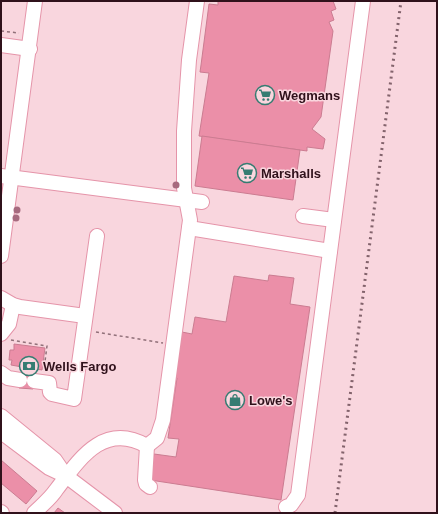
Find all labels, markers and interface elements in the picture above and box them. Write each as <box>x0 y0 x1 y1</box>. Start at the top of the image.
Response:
supermarket icon: Wegmans <box>254 84 276 106</box>
place label: Wegmans <box>279 88 340 103</box>
supermarket icon: Marshalls <box>236 162 258 184</box>
place label: Marshalls <box>261 166 321 181</box>
bank icon: Wells Fargo <box>18 355 40 377</box>
place label: Wells Fargo <box>43 359 117 374</box>
shop icon: Lowe's <box>224 389 246 411</box>
place label: Lowe's <box>249 393 293 408</box>

